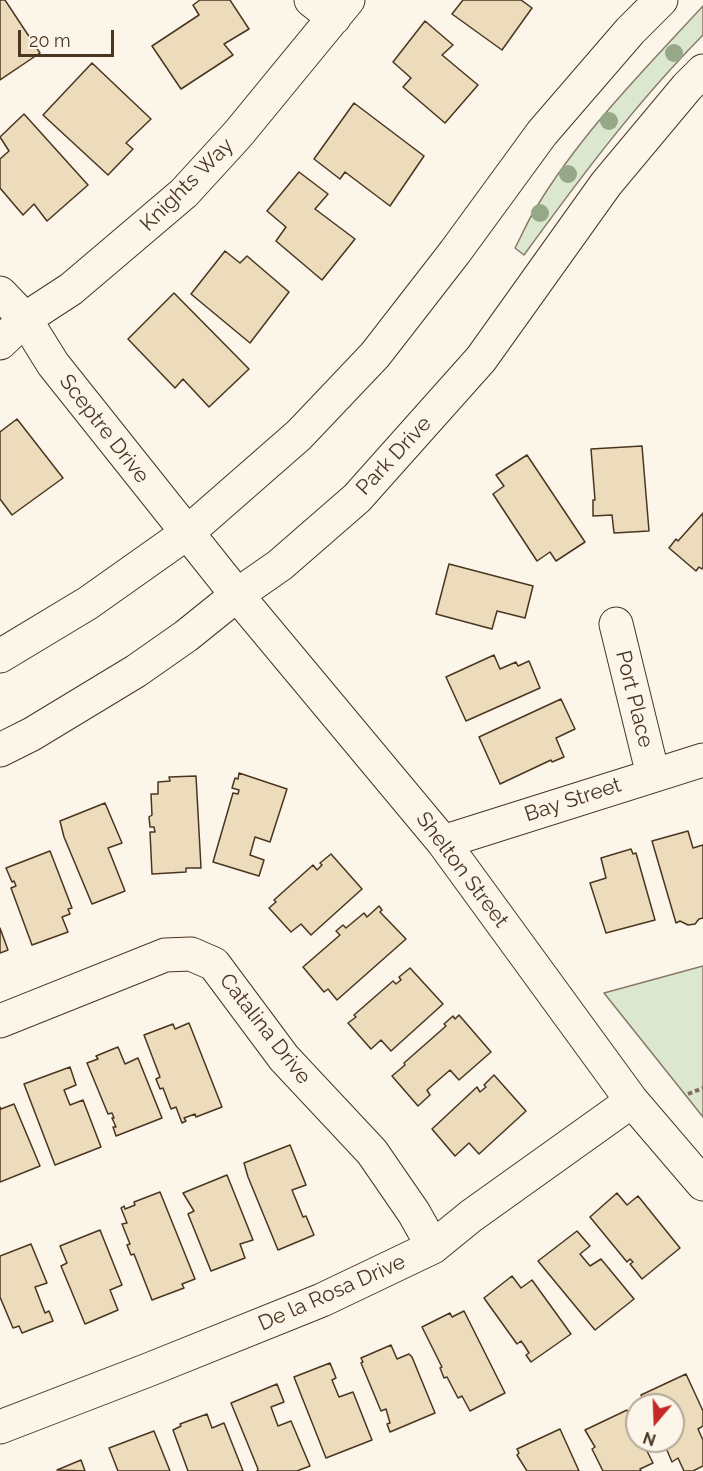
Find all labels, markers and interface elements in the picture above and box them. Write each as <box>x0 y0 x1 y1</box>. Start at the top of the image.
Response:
scale bar <box>21 18 117 56</box>
text: 20 m <box>29 30 71 51</box>
street label: Knights Way <box>135 133 239 237</box>
street label: Sceptre Drive <box>54 370 154 488</box>
street label: Park Drive <box>351 411 437 501</box>
street label: Port Place <box>610 648 658 750</box>
street label: Bay Street <box>522 773 624 827</box>
street label: Shelton Street <box>410 807 514 933</box>
street label: Catalina Drive <box>214 969 316 1089</box>
street label: De la Rosa Drive <box>255 1249 409 1337</box>
north arrow <box>625 1393 685 1453</box>
text: N <box>641 1428 658 1450</box>

